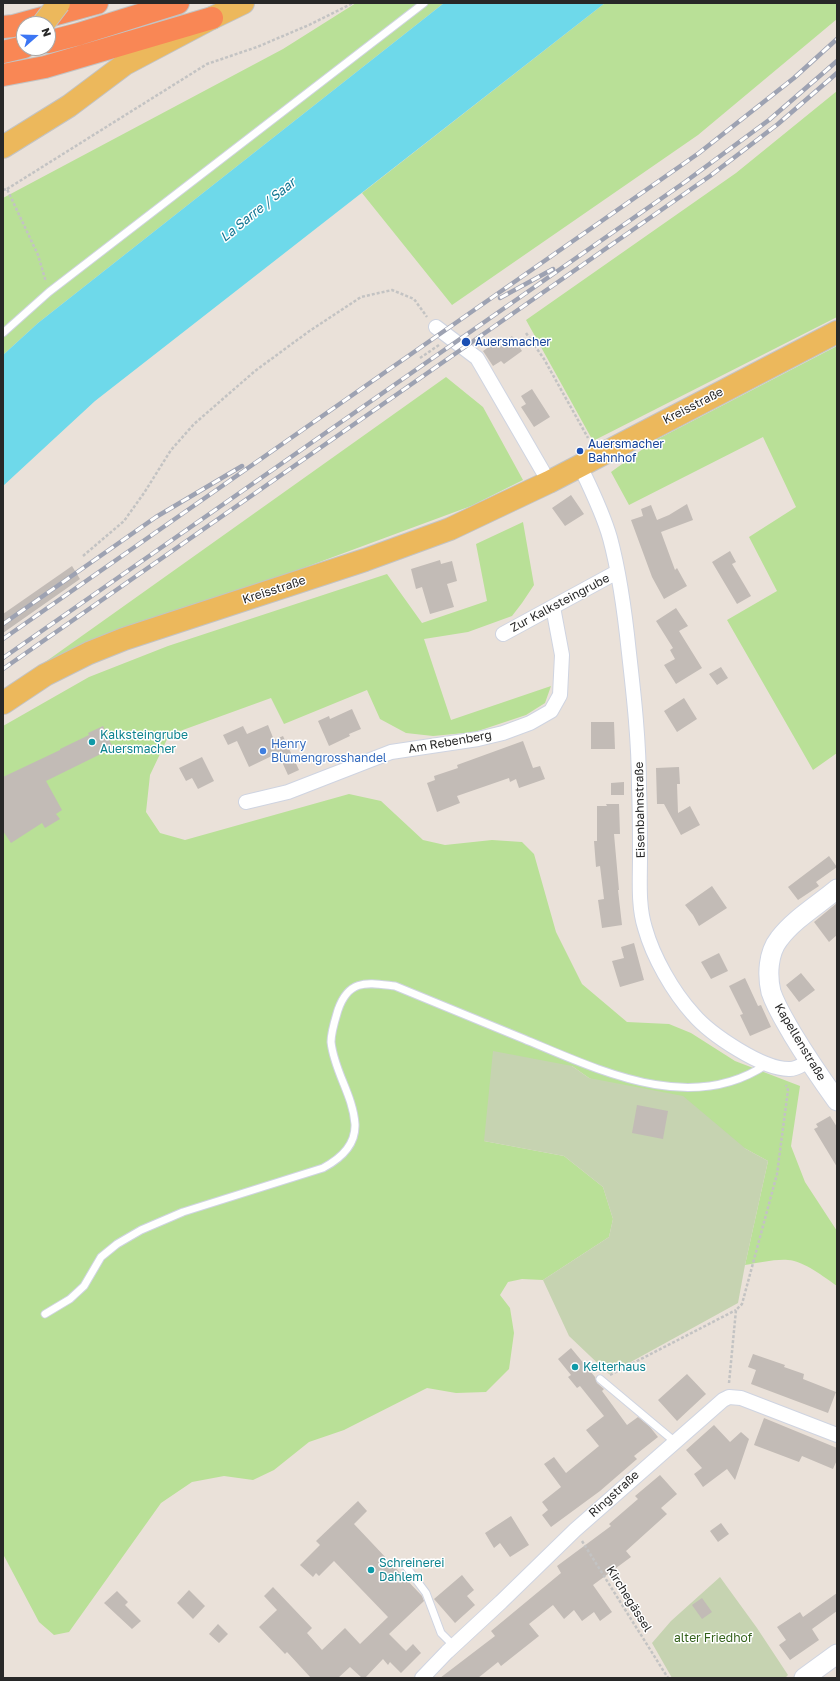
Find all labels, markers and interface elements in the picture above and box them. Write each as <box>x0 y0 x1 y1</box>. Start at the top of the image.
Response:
north arrow <box>16 16 56 56</box>
text: N <box>39 26 54 38</box>
water label: La Sarre / Saar <box>217 175 299 245</box>
place label: Auersmacher <box>475 335 551 349</box>
marker: Auersmacher <box>460 336 472 348</box>
street label: Kreisstraße <box>660 385 726 427</box>
place label: Auersmacher Bahnhof <box>588 437 664 465</box>
marker: Auersmacher Bahnhof <box>575 446 585 456</box>
street label: Zur Kalksteingrube <box>508 571 612 635</box>
street label: Kreisstraße <box>240 573 308 607</box>
place label: Kalksteingrube Auersmacher <box>100 728 188 756</box>
street label: Am Rebenberg <box>407 728 493 756</box>
marker: Kalksteingrube Auersmacher <box>87 737 97 747</box>
place label: Henry Blumengrosshandel <box>271 737 387 765</box>
marker: Henry Blumengrosshandel <box>258 746 268 756</box>
street label: Eisenbahnstraße <box>632 762 648 858</box>
street label: Kapellenstraße <box>771 1001 829 1083</box>
place label: Kelterhaus <box>583 1360 646 1374</box>
marker: Kelterhaus <box>570 1362 580 1372</box>
street label: Ringstraße <box>586 1468 642 1520</box>
place label: Schreinerei Dahlem <box>379 1556 444 1584</box>
street label: Kirchegässel <box>603 1564 655 1634</box>
marker: Schreinerei Dahlem <box>366 1565 376 1575</box>
park label: alter Friedhof <box>674 1631 752 1645</box>

